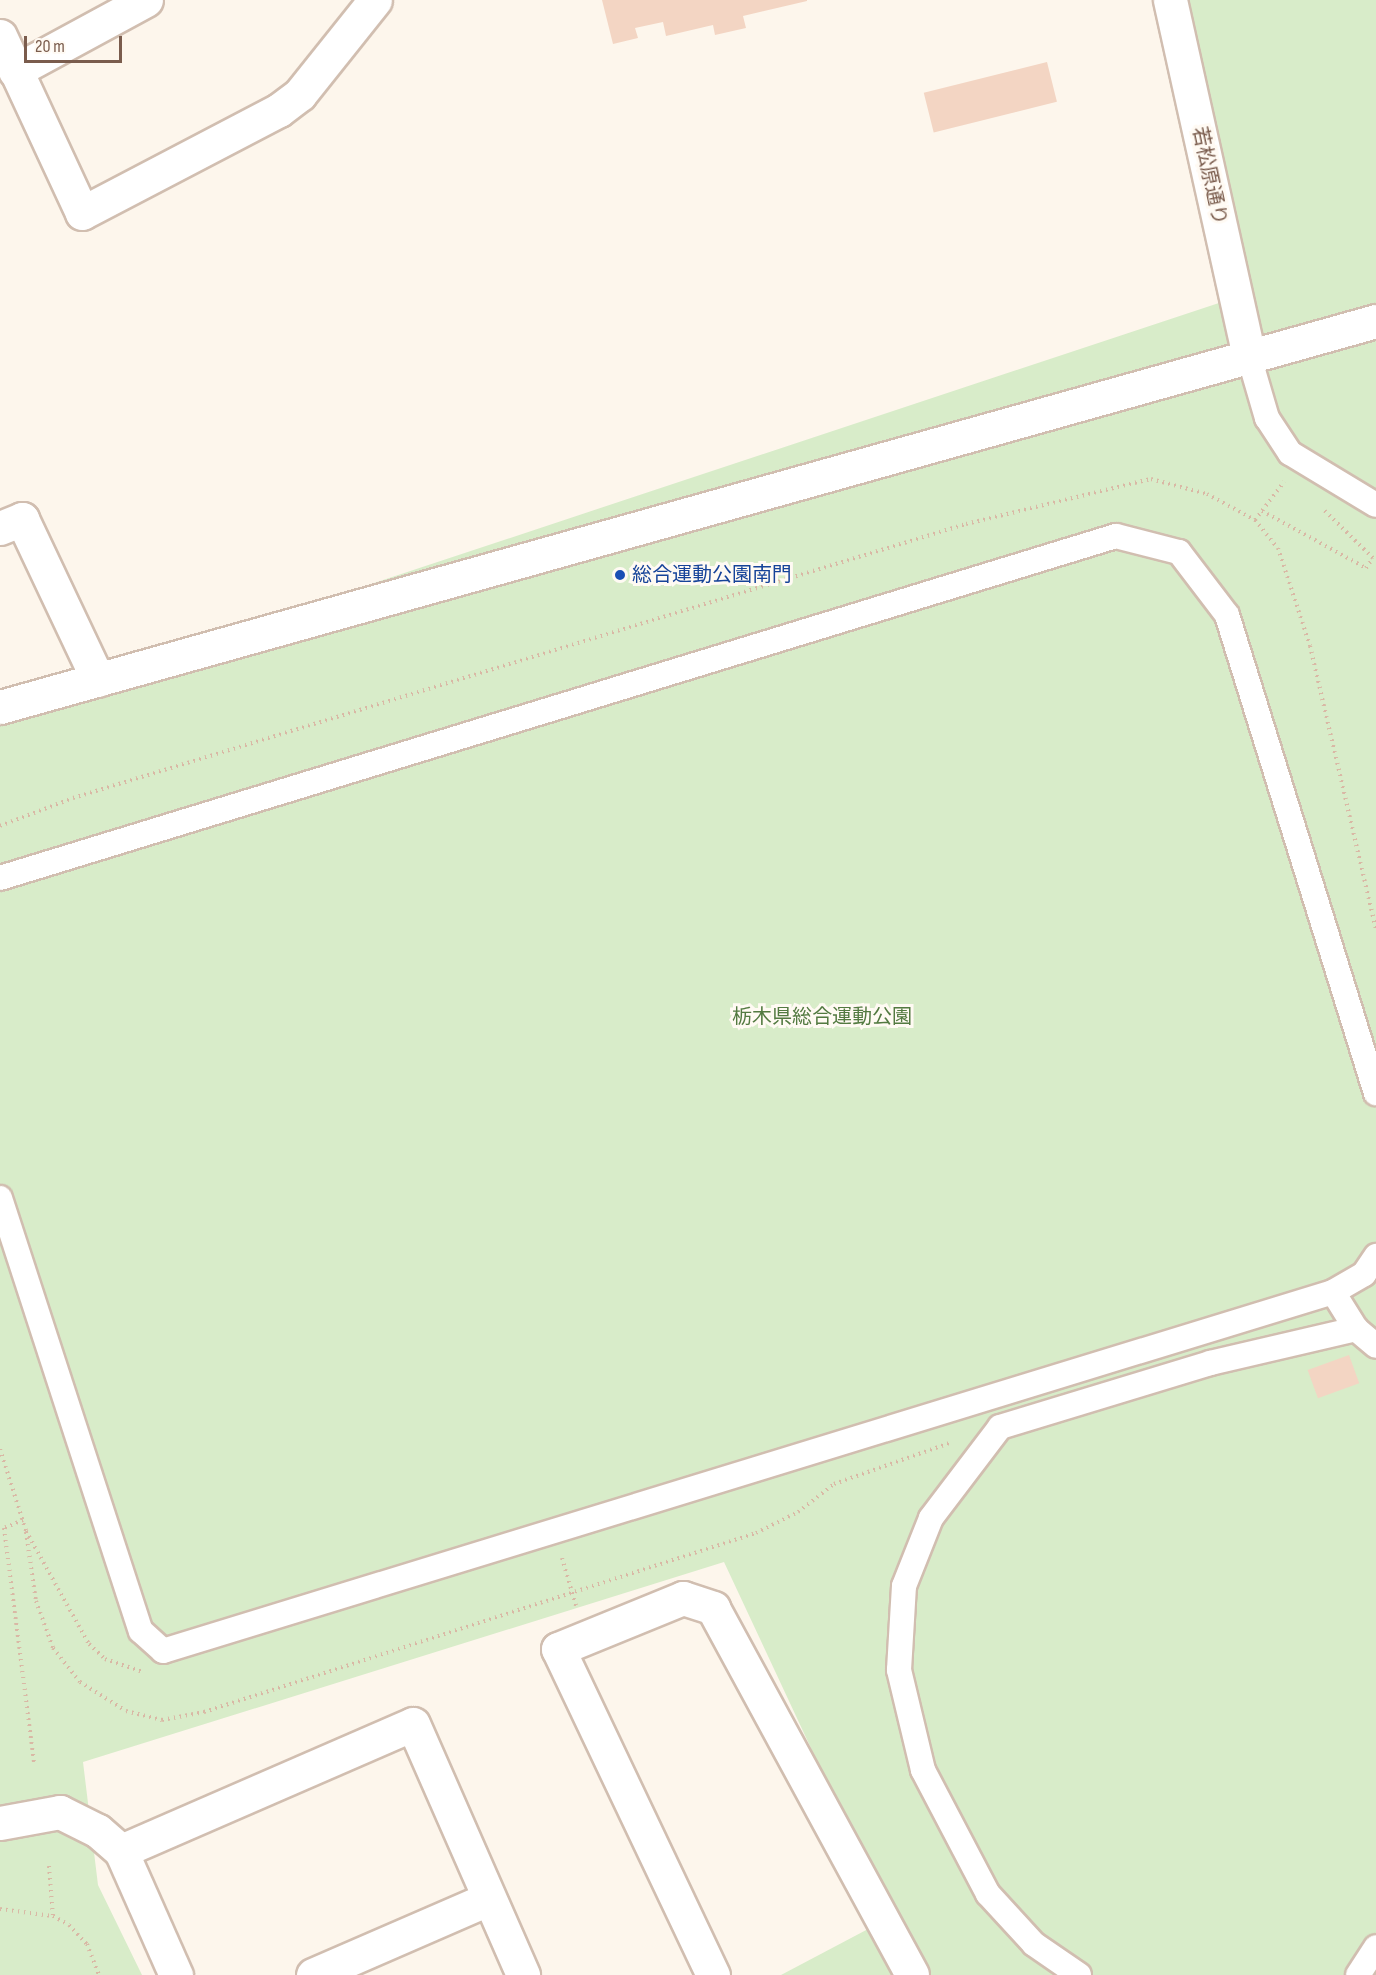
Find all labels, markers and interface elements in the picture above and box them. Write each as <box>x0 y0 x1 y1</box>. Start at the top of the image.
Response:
scale bar <box>27 24 124 62</box>
text: 20 m <box>35 36 65 57</box>
street label: 若松原通り <box>1187 125 1231 227</box>
place label: 総合運動公園南門 <box>632 563 792 587</box>
marker: 総合運動公園南門 <box>613 568 627 582</box>
park label: 栃木県総合運動公園 <box>732 1005 912 1029</box>

